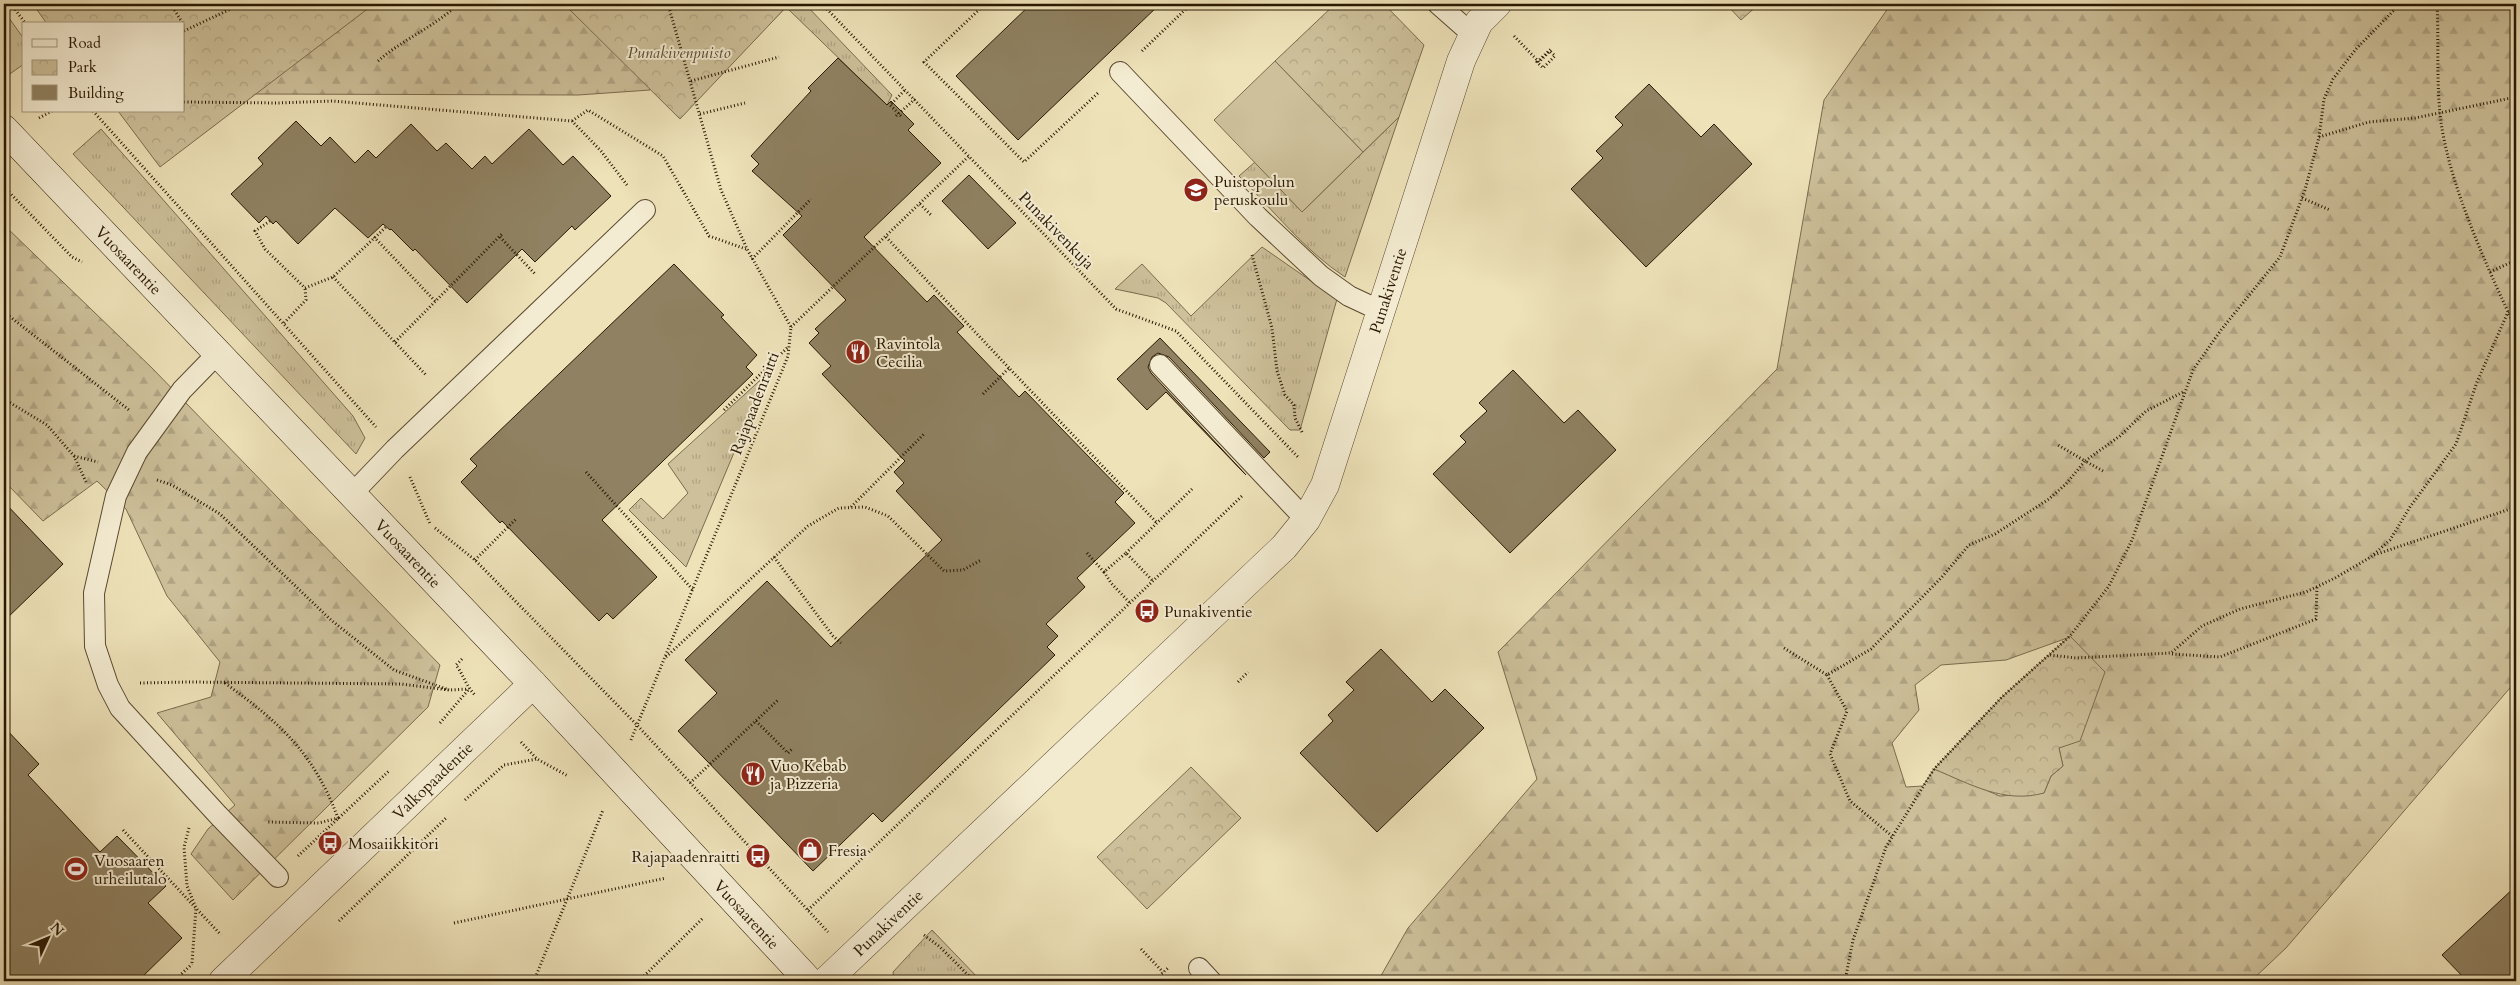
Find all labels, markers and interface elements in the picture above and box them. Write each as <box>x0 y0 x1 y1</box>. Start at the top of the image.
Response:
legend <box>22 22 185 112</box>
text: Road <box>68 33 101 53</box>
park label: Punakivenpuisto <box>627 42 731 64</box>
text: Park <box>68 57 97 77</box>
text: Building <box>68 83 124 103</box>
place label: Puistopolun peruskoulu <box>1214 171 1295 211</box>
school or university icon: Puistopolun peruskoulu <box>1183 177 1209 203</box>
street label: Punakivenkuja <box>1013 187 1099 275</box>
street label: Vuosaarentie <box>90 221 166 300</box>
street label: Punakiventie <box>1364 245 1412 336</box>
place label: Ravintola Cecilia <box>876 333 940 373</box>
restaurant icon: Ravintola Cecilia <box>845 339 871 365</box>
street label: Rajapaadenraitti <box>725 348 785 458</box>
street label: Vuosaarentie <box>369 515 446 593</box>
bus stop icon: Punakiventie <box>1134 598 1160 624</box>
place label: Punakiventie <box>1164 601 1253 623</box>
street label: Valkopaadentie <box>388 737 478 825</box>
place label: Vuo Kebab ja Pizzeria <box>768 755 847 795</box>
restaurant icon: Vuo Kebab ja Pizzeria <box>740 761 766 787</box>
bus stop icon: Mosaiikkitori <box>317 830 343 856</box>
place label: Mosaiikkitori <box>348 833 439 855</box>
shop icon: Fresia <box>797 837 823 863</box>
place label: Fresia <box>828 840 867 862</box>
bus stop icon: Rajapaadenraitti <box>745 843 771 869</box>
place label: Rajapaadenraitti <box>632 846 741 868</box>
place label: Vuosaaren urheilutalo <box>94 850 167 890</box>
sports icon: Vuosaaren urheilutalo <box>63 856 89 882</box>
street label: Vuosaarentie <box>708 875 784 954</box>
street label: Punakiventie <box>849 885 928 962</box>
north arrow <box>22 912 72 962</box>
text: N <box>46 918 68 940</box>

